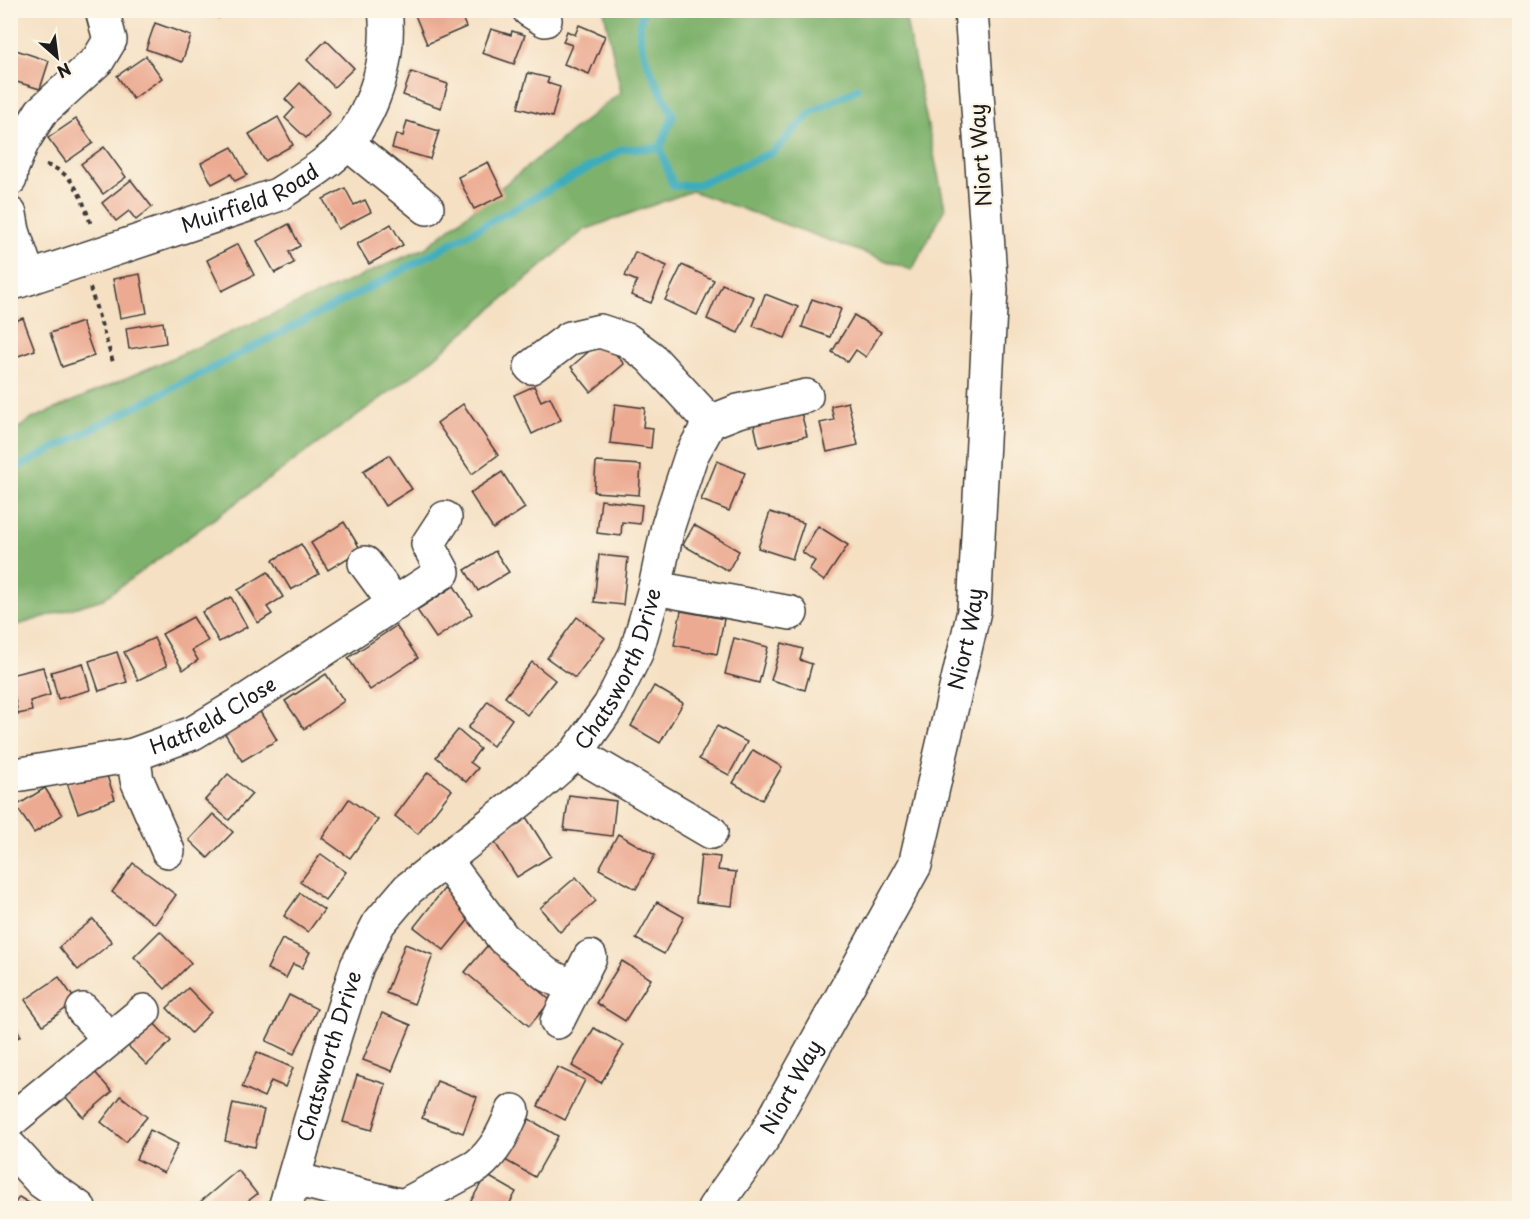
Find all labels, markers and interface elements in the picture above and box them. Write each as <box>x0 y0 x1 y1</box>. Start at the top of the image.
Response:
north arrow <box>27 27 87 87</box>
text: N <box>53 58 76 85</box>
street label: Niort Way <box>959 102 999 208</box>
street label: Muirfield Road <box>176 155 325 240</box>
street label: Chatsworth Drive <box>565 584 668 756</box>
street label: Niort Way <box>938 587 989 693</box>
street label: Hatfield Close <box>145 667 282 762</box>
street label: Chatsworth Drive <box>287 966 369 1145</box>
street label: Niort Way <box>751 1033 829 1139</box>

